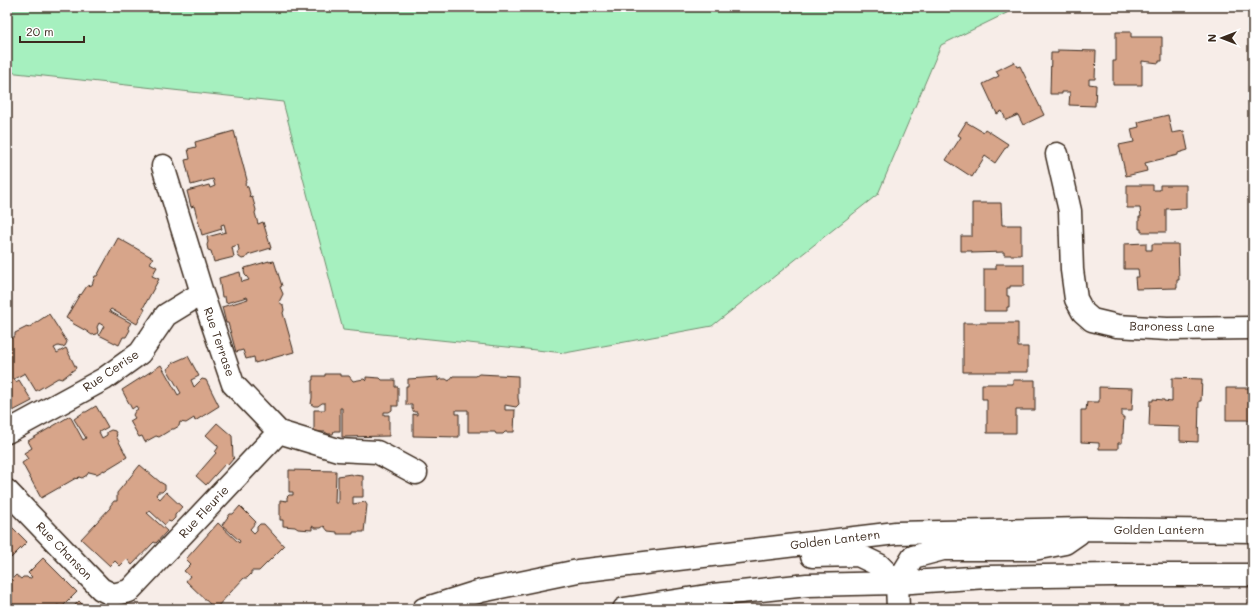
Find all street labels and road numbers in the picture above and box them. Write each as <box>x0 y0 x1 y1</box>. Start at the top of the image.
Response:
street label: Rue Terrase <box>201 305 239 379</box>
street label: Baroness Lane <box>1129 317 1215 335</box>
street label: Rue Cerise <box>79 346 142 395</box>
street label: Rue Fleurie <box>175 482 232 541</box>
street label: Rue Chanson <box>33 518 96 583</box>
street label: Golden Lantern <box>1114 521 1204 537</box>
street label: Golden Lantern <box>789 526 881 552</box>

